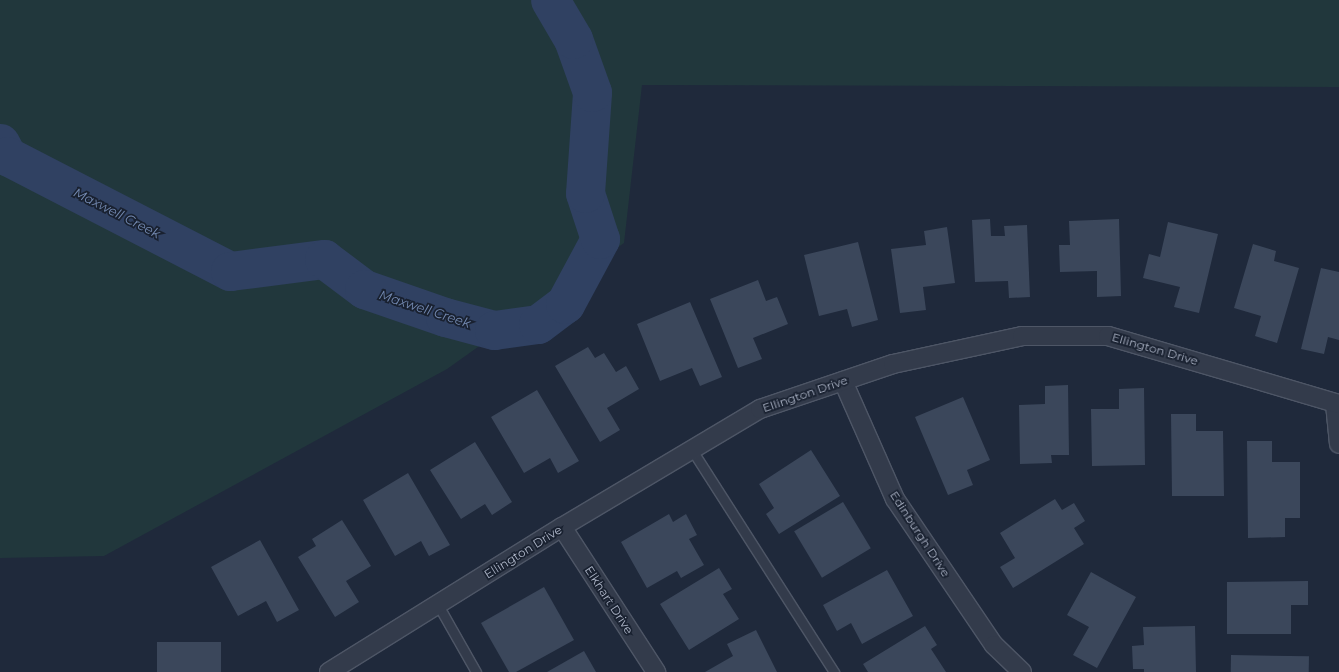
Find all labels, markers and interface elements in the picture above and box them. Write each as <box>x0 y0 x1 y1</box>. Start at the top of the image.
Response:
water label: Maxwell Creek <box>71 184 163 242</box>
water label: Maxwell Creek <box>377 287 473 331</box>
street label: Ellington Drive <box>1110 330 1200 368</box>
street label: Ellington Drive <box>761 373 849 415</box>
street label: Edinburgh Drive <box>887 488 953 580</box>
street label: Ellington Drive <box>481 522 565 582</box>
street label: Elkhart Drive <box>582 563 636 637</box>

